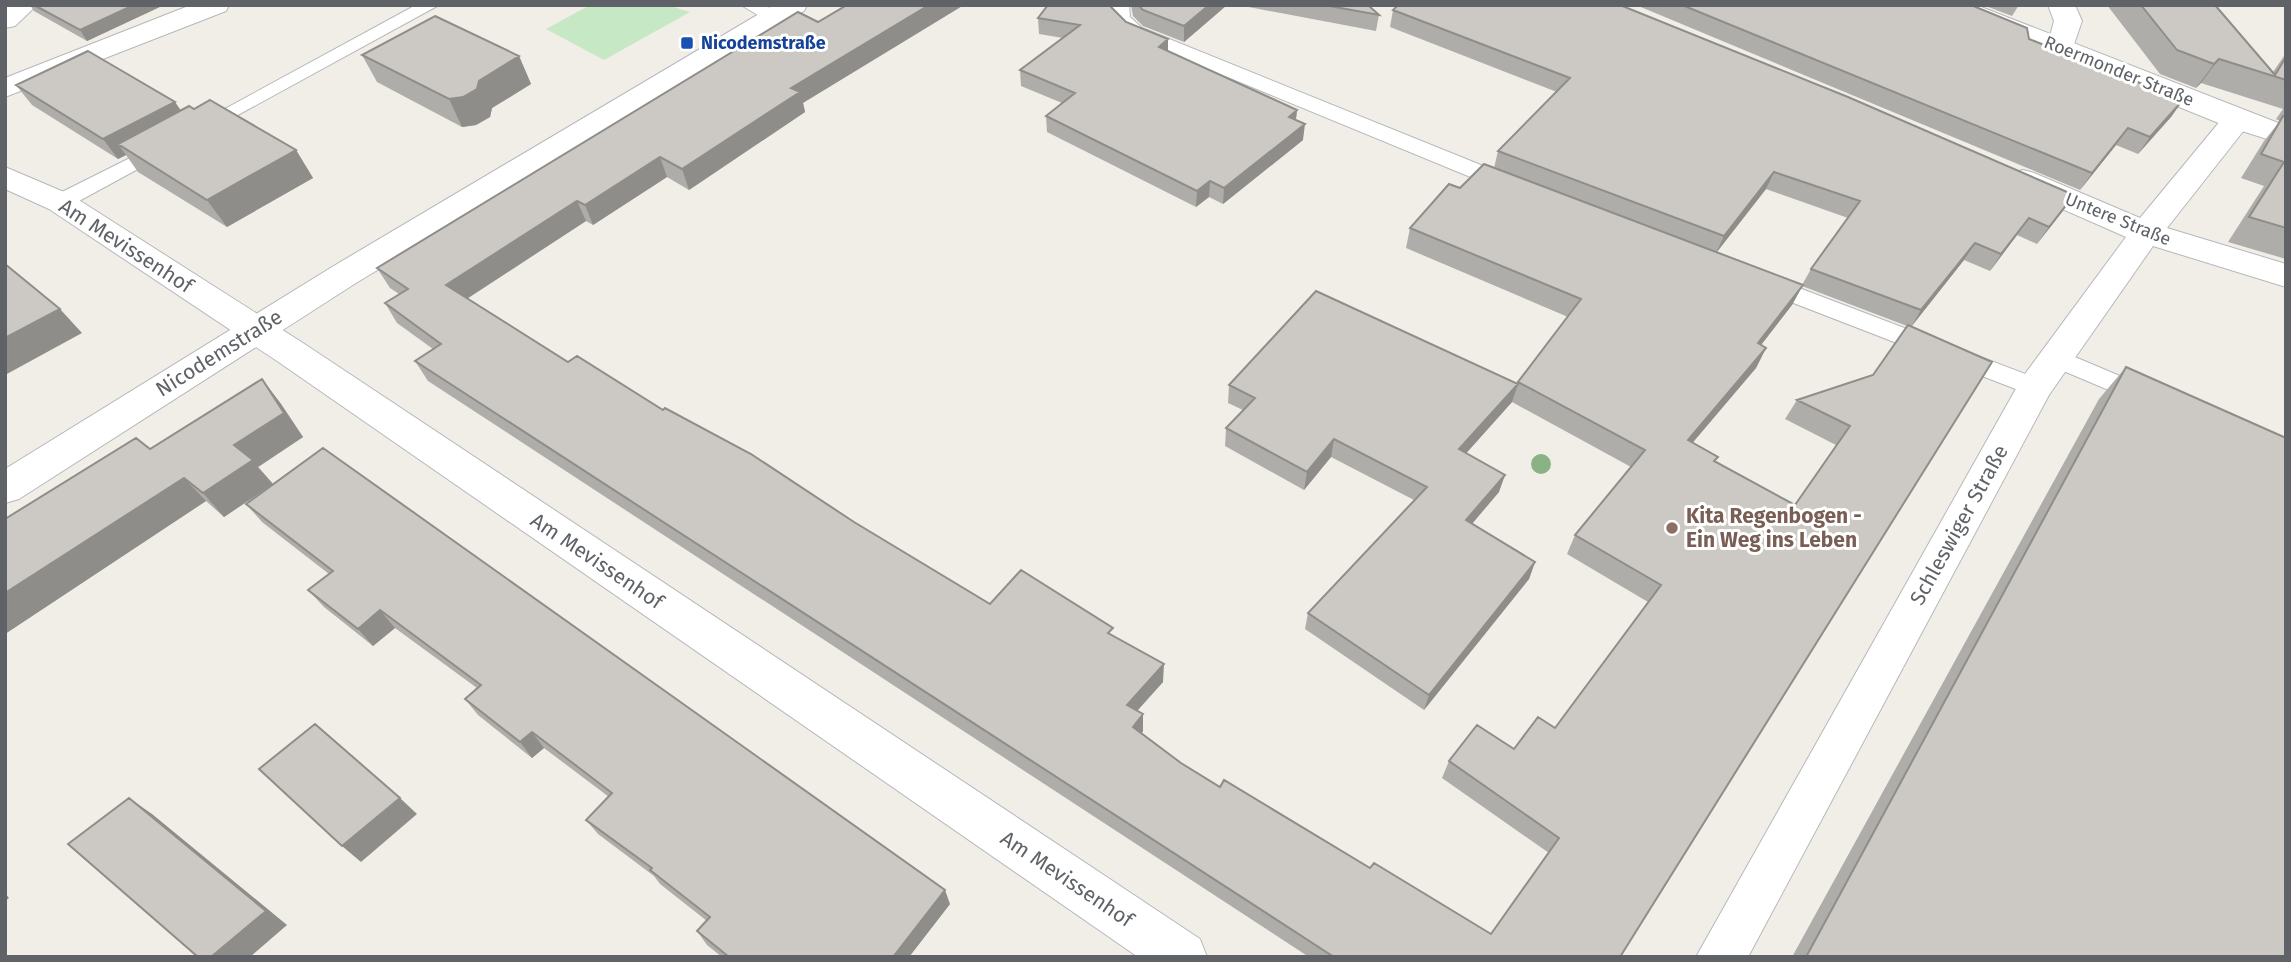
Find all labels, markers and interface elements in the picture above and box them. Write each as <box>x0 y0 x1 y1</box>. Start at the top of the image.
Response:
street label: Roermonder Straße <box>2041 31 2197 111</box>
place label: Nicodemstraße <box>701 32 826 54</box>
marker: Nicodemstraße <box>679 35 695 51</box>
street label: Untere Straße <box>2062 188 2174 250</box>
street label: Am Mevissenhof <box>54 193 199 300</box>
street label: Nicodemstraße <box>151 304 287 402</box>
street label: Schleswiger Straße <box>1904 440 2014 610</box>
place label: Kita Regenbogen - Ein Weg ins Leben <box>1686 503 1862 553</box>
street label: Am Mevissenhof <box>526 507 670 616</box>
marker: Kita Regenbogen - Ein Weg ins Leben <box>1664 520 1680 536</box>
street label: Am Mevissenhof <box>996 825 1140 934</box>

